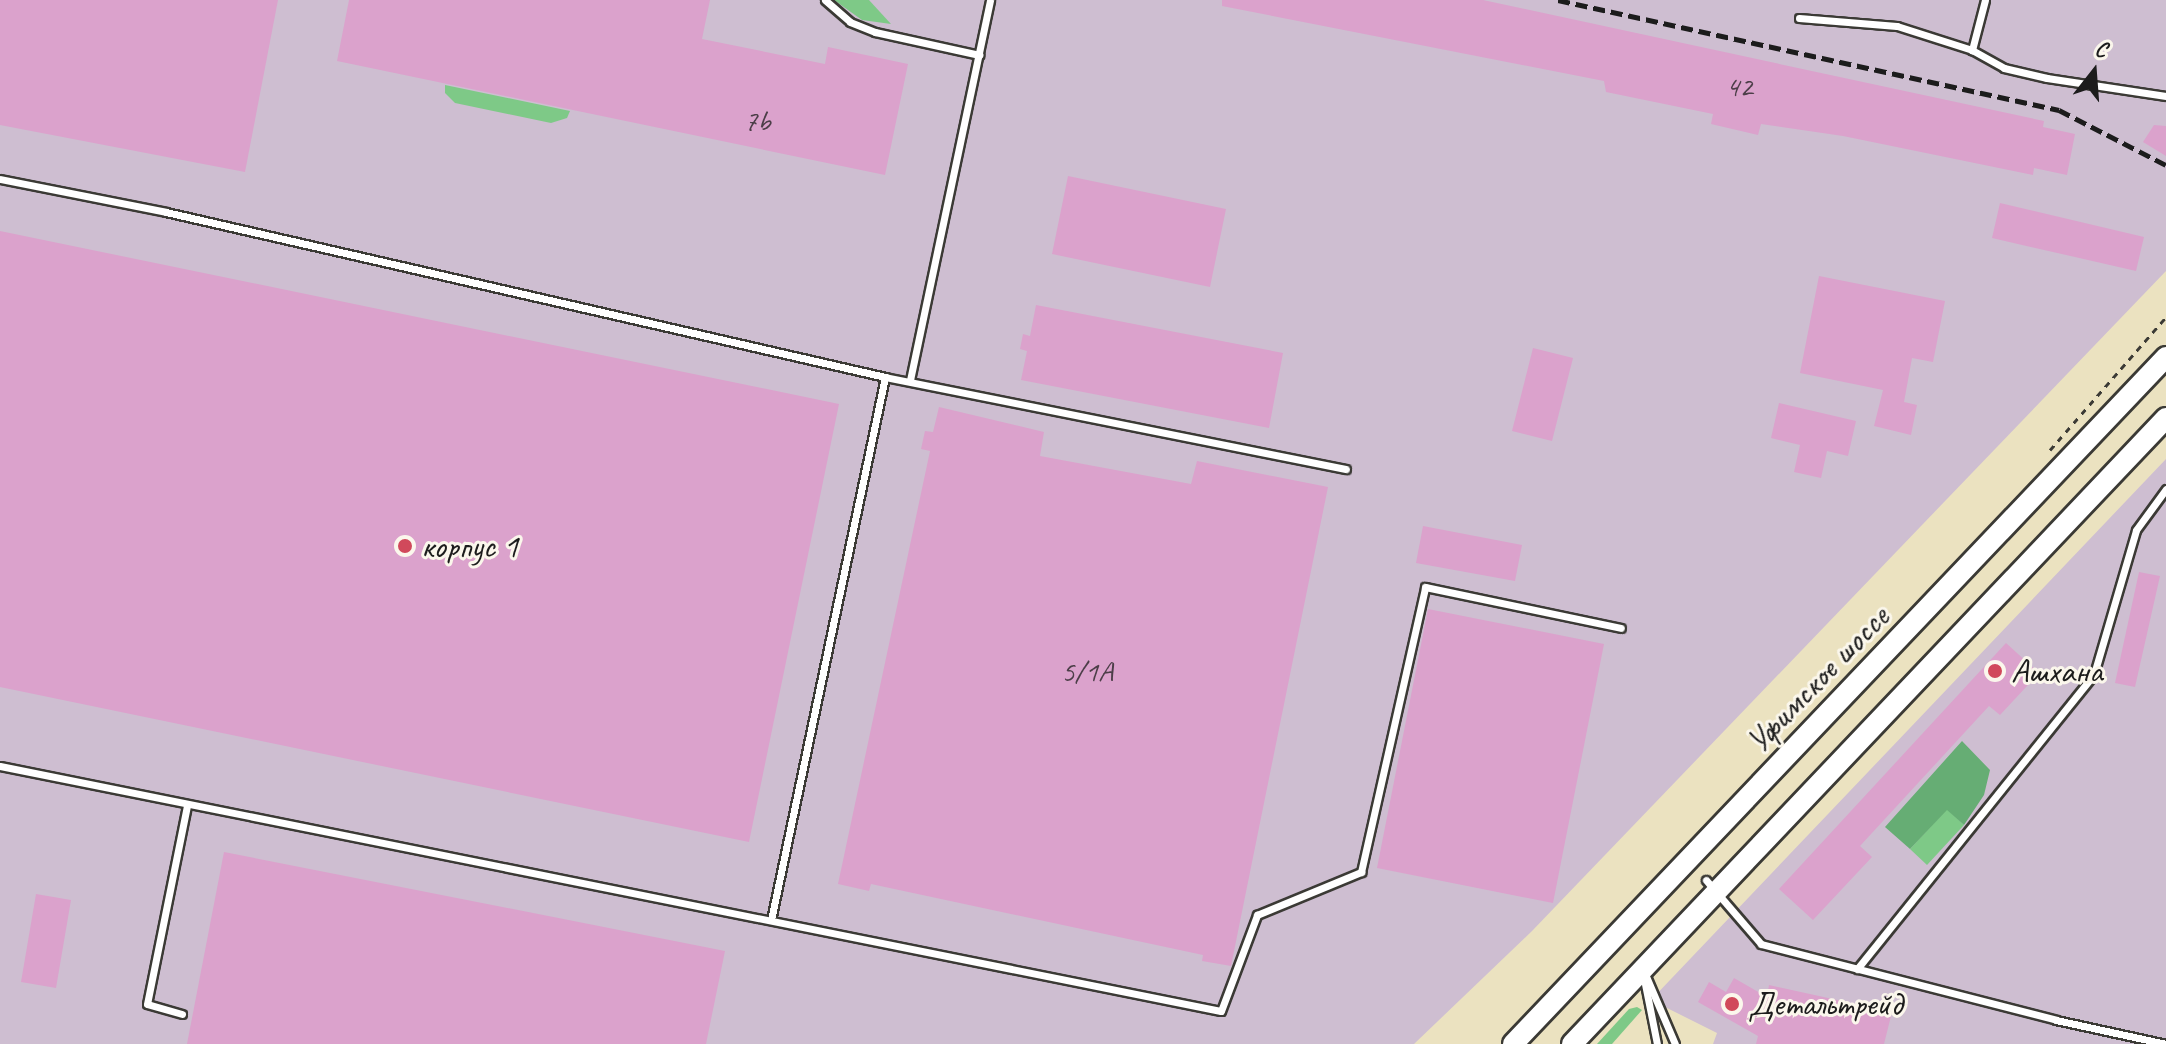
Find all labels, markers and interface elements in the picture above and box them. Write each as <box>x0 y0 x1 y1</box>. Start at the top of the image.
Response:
north arrow <box>2054 32 2134 112</box>
text: С <box>2092 34 2110 64</box>
house number: 42 <box>1726 68 1752 104</box>
house number: 7b <box>744 102 770 138</box>
place label: корпус 1 <box>421 526 518 566</box>
marker: корпус 1 <box>396 537 414 555</box>
street label: Уфимское шоссе <box>1736 596 1898 762</box>
place label: Ашхана <box>2011 651 2102 691</box>
house number: 5/1А <box>1061 653 1113 689</box>
marker: Ашхана <box>1986 662 2004 680</box>
place label: Детальтрейд <box>1748 984 1902 1024</box>
marker: Детальтрейд <box>1723 995 1741 1013</box>

